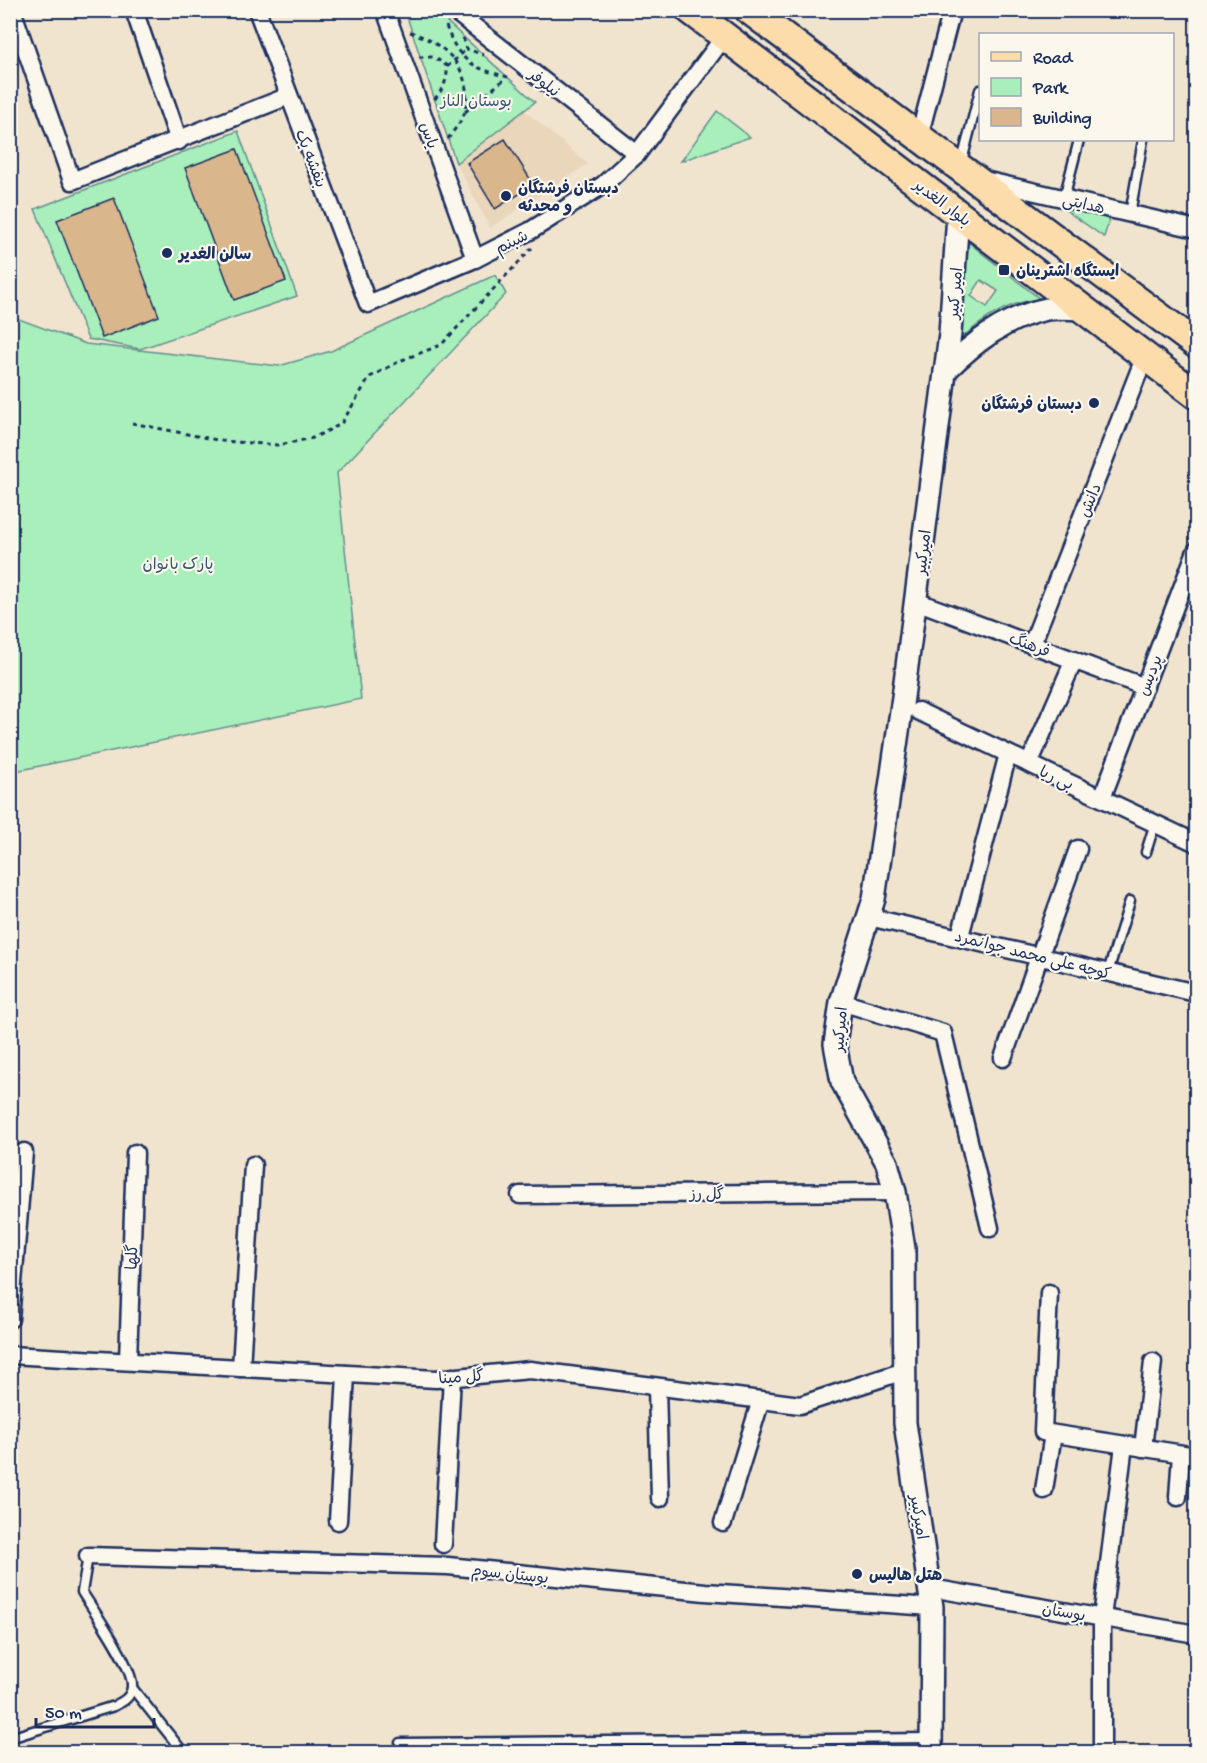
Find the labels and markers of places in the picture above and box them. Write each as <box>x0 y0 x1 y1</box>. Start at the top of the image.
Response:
place label: دبستان فرشتگان و محدثه <box>518 178 619 218</box>
marker: دبستان فرشتگان و محدثه <box>499 189 513 203</box>
marker: سالن الغدیر <box>160 246 174 260</box>
place label: سالن الغدیر <box>177 246 251 266</box>
place label: ایستگاه اشترینان <box>1016 261 1119 283</box>
marker: ایستگاه اشترینان <box>997 263 1011 277</box>
place label: دبستان فرشتگان <box>981 394 1082 416</box>
marker: دبستان فرشتگان <box>1087 396 1101 410</box>
marker: هتل هالیس <box>850 1567 864 1581</box>
place label: هتل هالیس <box>869 1567 942 1587</box>

